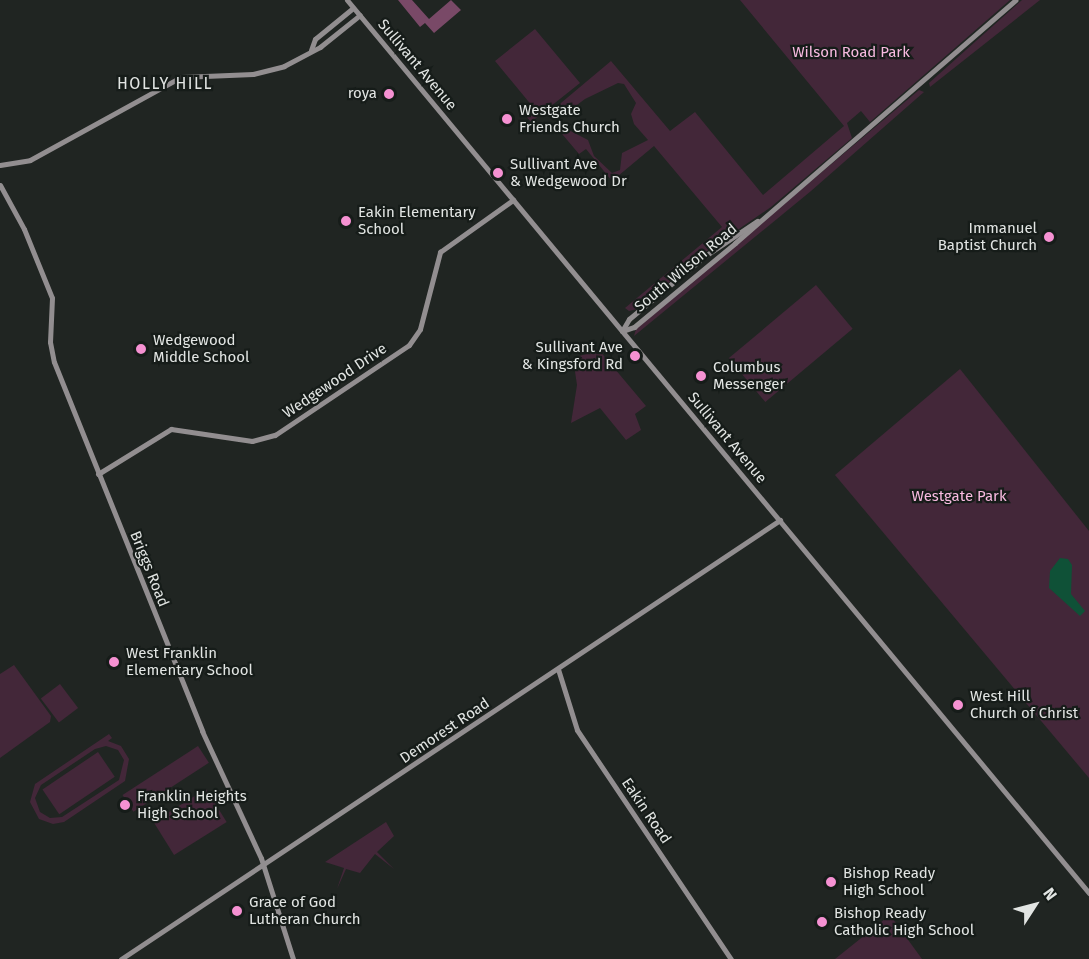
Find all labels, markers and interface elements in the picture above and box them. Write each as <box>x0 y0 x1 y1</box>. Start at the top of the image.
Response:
street label: Sullivant Avenue <box>374 16 460 114</box>
park label: Wilson Road Park <box>792 44 910 62</box>
district label: HOLLY HILL <box>117 74 213 94</box>
place label: roya <box>348 85 377 103</box>
marker: roya <box>382 87 396 101</box>
place label: Westgate Friends Church <box>519 101 620 136</box>
marker: Westgate Friends Church <box>500 112 514 126</box>
place label: Sullivant Ave & Wedgewood Dr <box>510 155 627 190</box>
marker: Sullivant Ave & Wedgewood Dr <box>491 166 505 180</box>
place label: Eakin Elementary School <box>358 203 476 238</box>
marker: Eakin Elementary School <box>339 214 353 228</box>
place label: Immanuel Baptist Church <box>938 219 1037 254</box>
street label: South Wilson Road <box>631 220 741 316</box>
marker: Immanuel Baptist Church <box>1042 230 1056 244</box>
place label: Wedgewood Middle School <box>153 331 249 366</box>
place label: Sullivant Ave & Kingsford Rd <box>522 338 623 373</box>
street label: Wedgewood Drive <box>280 340 390 422</box>
marker: Wedgewood Middle School <box>134 342 148 356</box>
marker: Sullivant Ave & Kingsford Rd <box>628 349 642 363</box>
place label: Columbus Messenger <box>713 358 785 393</box>
marker: Columbus Messenger <box>694 369 708 383</box>
street label: Sullivant Avenue <box>684 389 770 487</box>
park label: Westgate Park <box>911 488 1007 506</box>
street label: Briggs Road <box>126 528 172 610</box>
place label: West Franklin Elementary School <box>126 644 253 679</box>
marker: West Franklin Elementary School <box>107 655 121 669</box>
place label: West Hill Church of Christ <box>970 687 1078 722</box>
street label: Demorest Road <box>397 694 493 768</box>
marker: West Hill Church of Christ <box>951 698 965 712</box>
street label: Eakin Road <box>617 775 675 847</box>
place label: Franklin Heights High School <box>137 787 247 822</box>
marker: Franklin Heights High School <box>118 798 132 812</box>
place label: Bishop Ready High School <box>843 864 935 899</box>
marker: Bishop Ready High School <box>824 875 838 889</box>
north arrow <box>1005 875 1065 935</box>
text: N <box>1039 884 1061 904</box>
place label: Grace of God Lutheran Church <box>249 893 361 928</box>
marker: Grace of God Lutheran Church <box>230 904 244 918</box>
place label: Bishop Ready Catholic High School <box>834 904 974 939</box>
marker: Bishop Ready Catholic High School <box>815 915 829 929</box>

